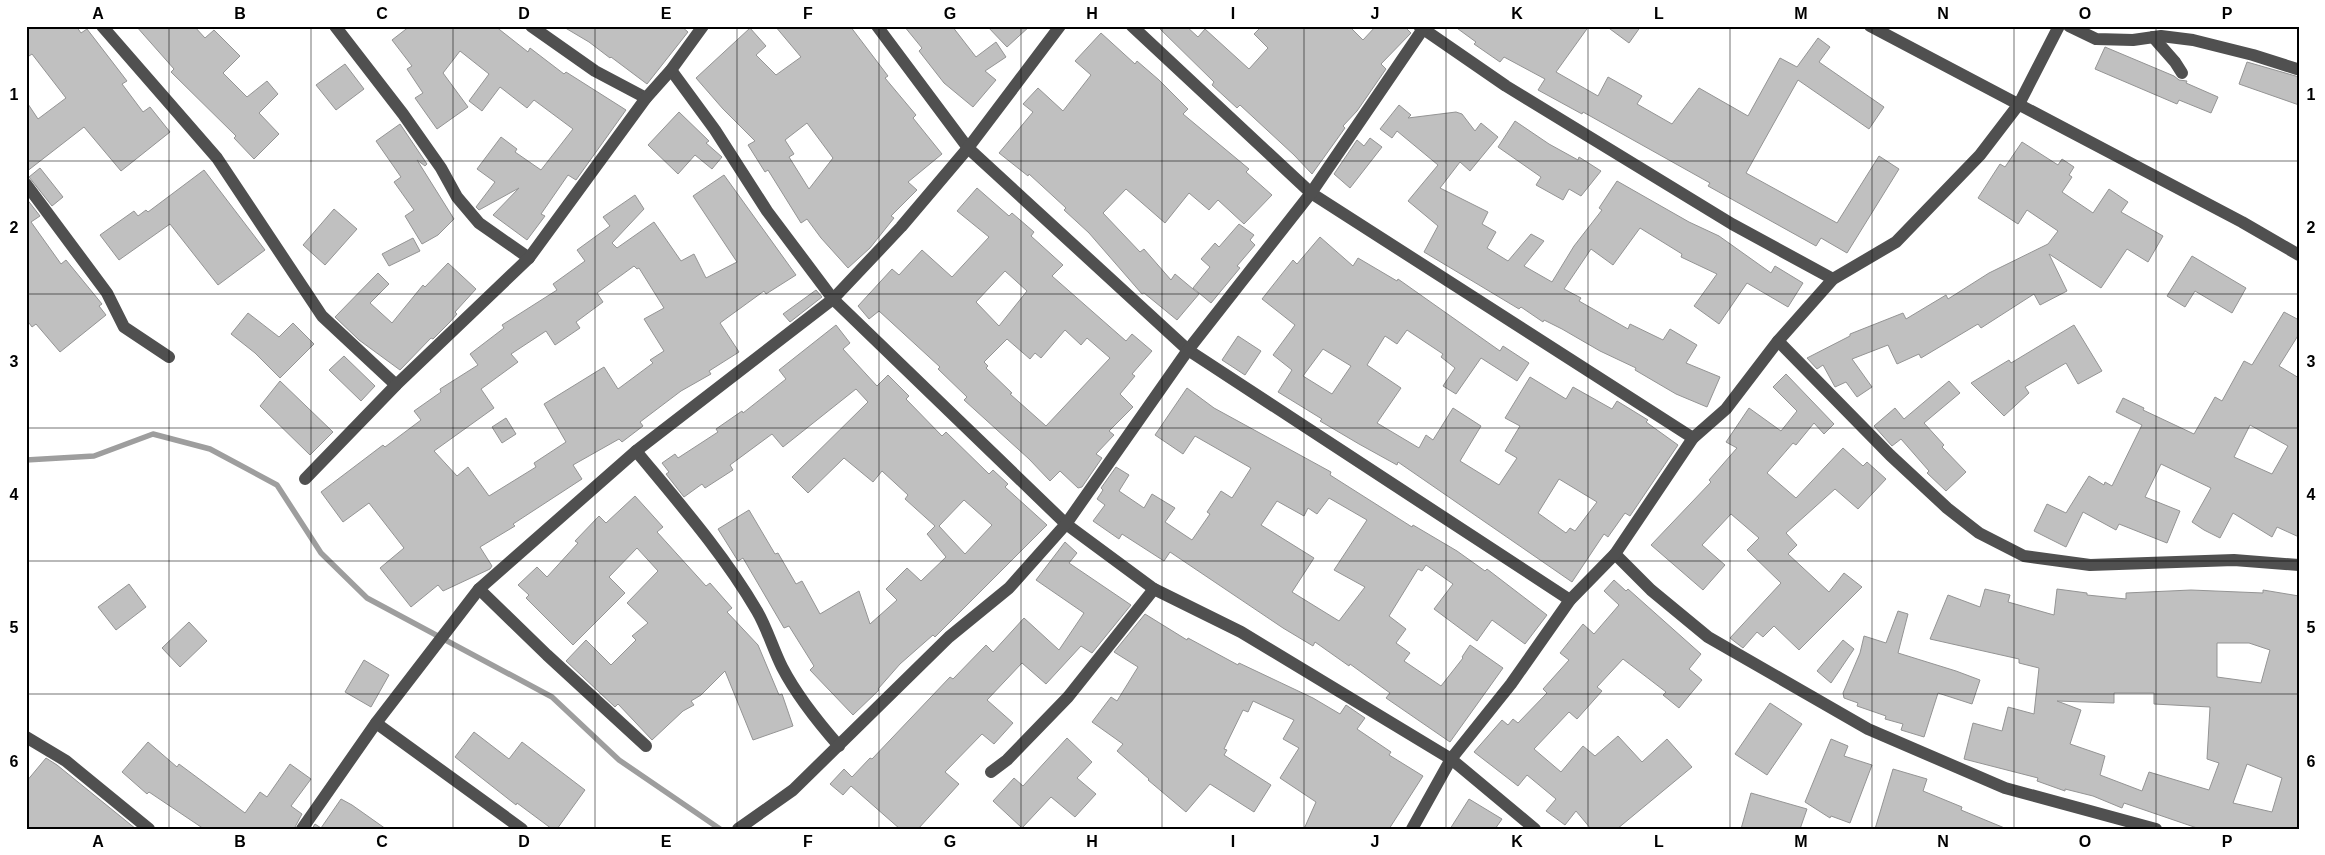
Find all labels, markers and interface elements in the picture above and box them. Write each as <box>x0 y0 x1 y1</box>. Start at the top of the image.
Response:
text: A <box>92 5 104 22</box>
text: B <box>234 5 246 22</box>
text: C <box>376 5 388 22</box>
text: D <box>518 5 530 22</box>
text: E <box>661 5 672 22</box>
text: F <box>803 5 813 22</box>
text: G <box>944 5 956 22</box>
text: H <box>1086 5 1098 22</box>
text: I <box>1231 5 1235 22</box>
text: J <box>1371 5 1379 22</box>
text: K <box>1511 5 1523 22</box>
text: L <box>1654 5 1664 22</box>
text: M <box>1794 5 1808 22</box>
text: N <box>1937 5 1949 22</box>
text: O <box>2079 5 2091 22</box>
text: P <box>2222 5 2233 22</box>
text: 1 <box>10 86 19 103</box>
text: 1 <box>2307 86 2316 103</box>
text: 2 <box>10 219 19 236</box>
text: 2 <box>2307 219 2316 236</box>
text: 3 <box>10 353 19 370</box>
text: 3 <box>2307 353 2316 370</box>
text: 4 <box>10 486 19 503</box>
text: 4 <box>2307 486 2316 503</box>
text: 5 <box>10 619 19 636</box>
text: 5 <box>2307 619 2316 636</box>
text: 6 <box>10 753 19 770</box>
text: 6 <box>2307 753 2316 770</box>
text: A <box>92 833 104 850</box>
text: B <box>234 833 246 850</box>
text: C <box>376 833 388 850</box>
text: D <box>518 833 530 850</box>
text: E <box>661 833 672 850</box>
text: F <box>803 833 813 850</box>
text: G <box>944 833 956 850</box>
text: H <box>1086 833 1098 850</box>
text: I <box>1231 833 1235 850</box>
text: J <box>1371 833 1379 850</box>
text: K <box>1511 833 1523 850</box>
text: L <box>1654 833 1664 850</box>
text: M <box>1794 833 1808 850</box>
text: N <box>1937 833 1949 850</box>
text: O <box>2079 833 2091 850</box>
text: P <box>2222 833 2233 850</box>

